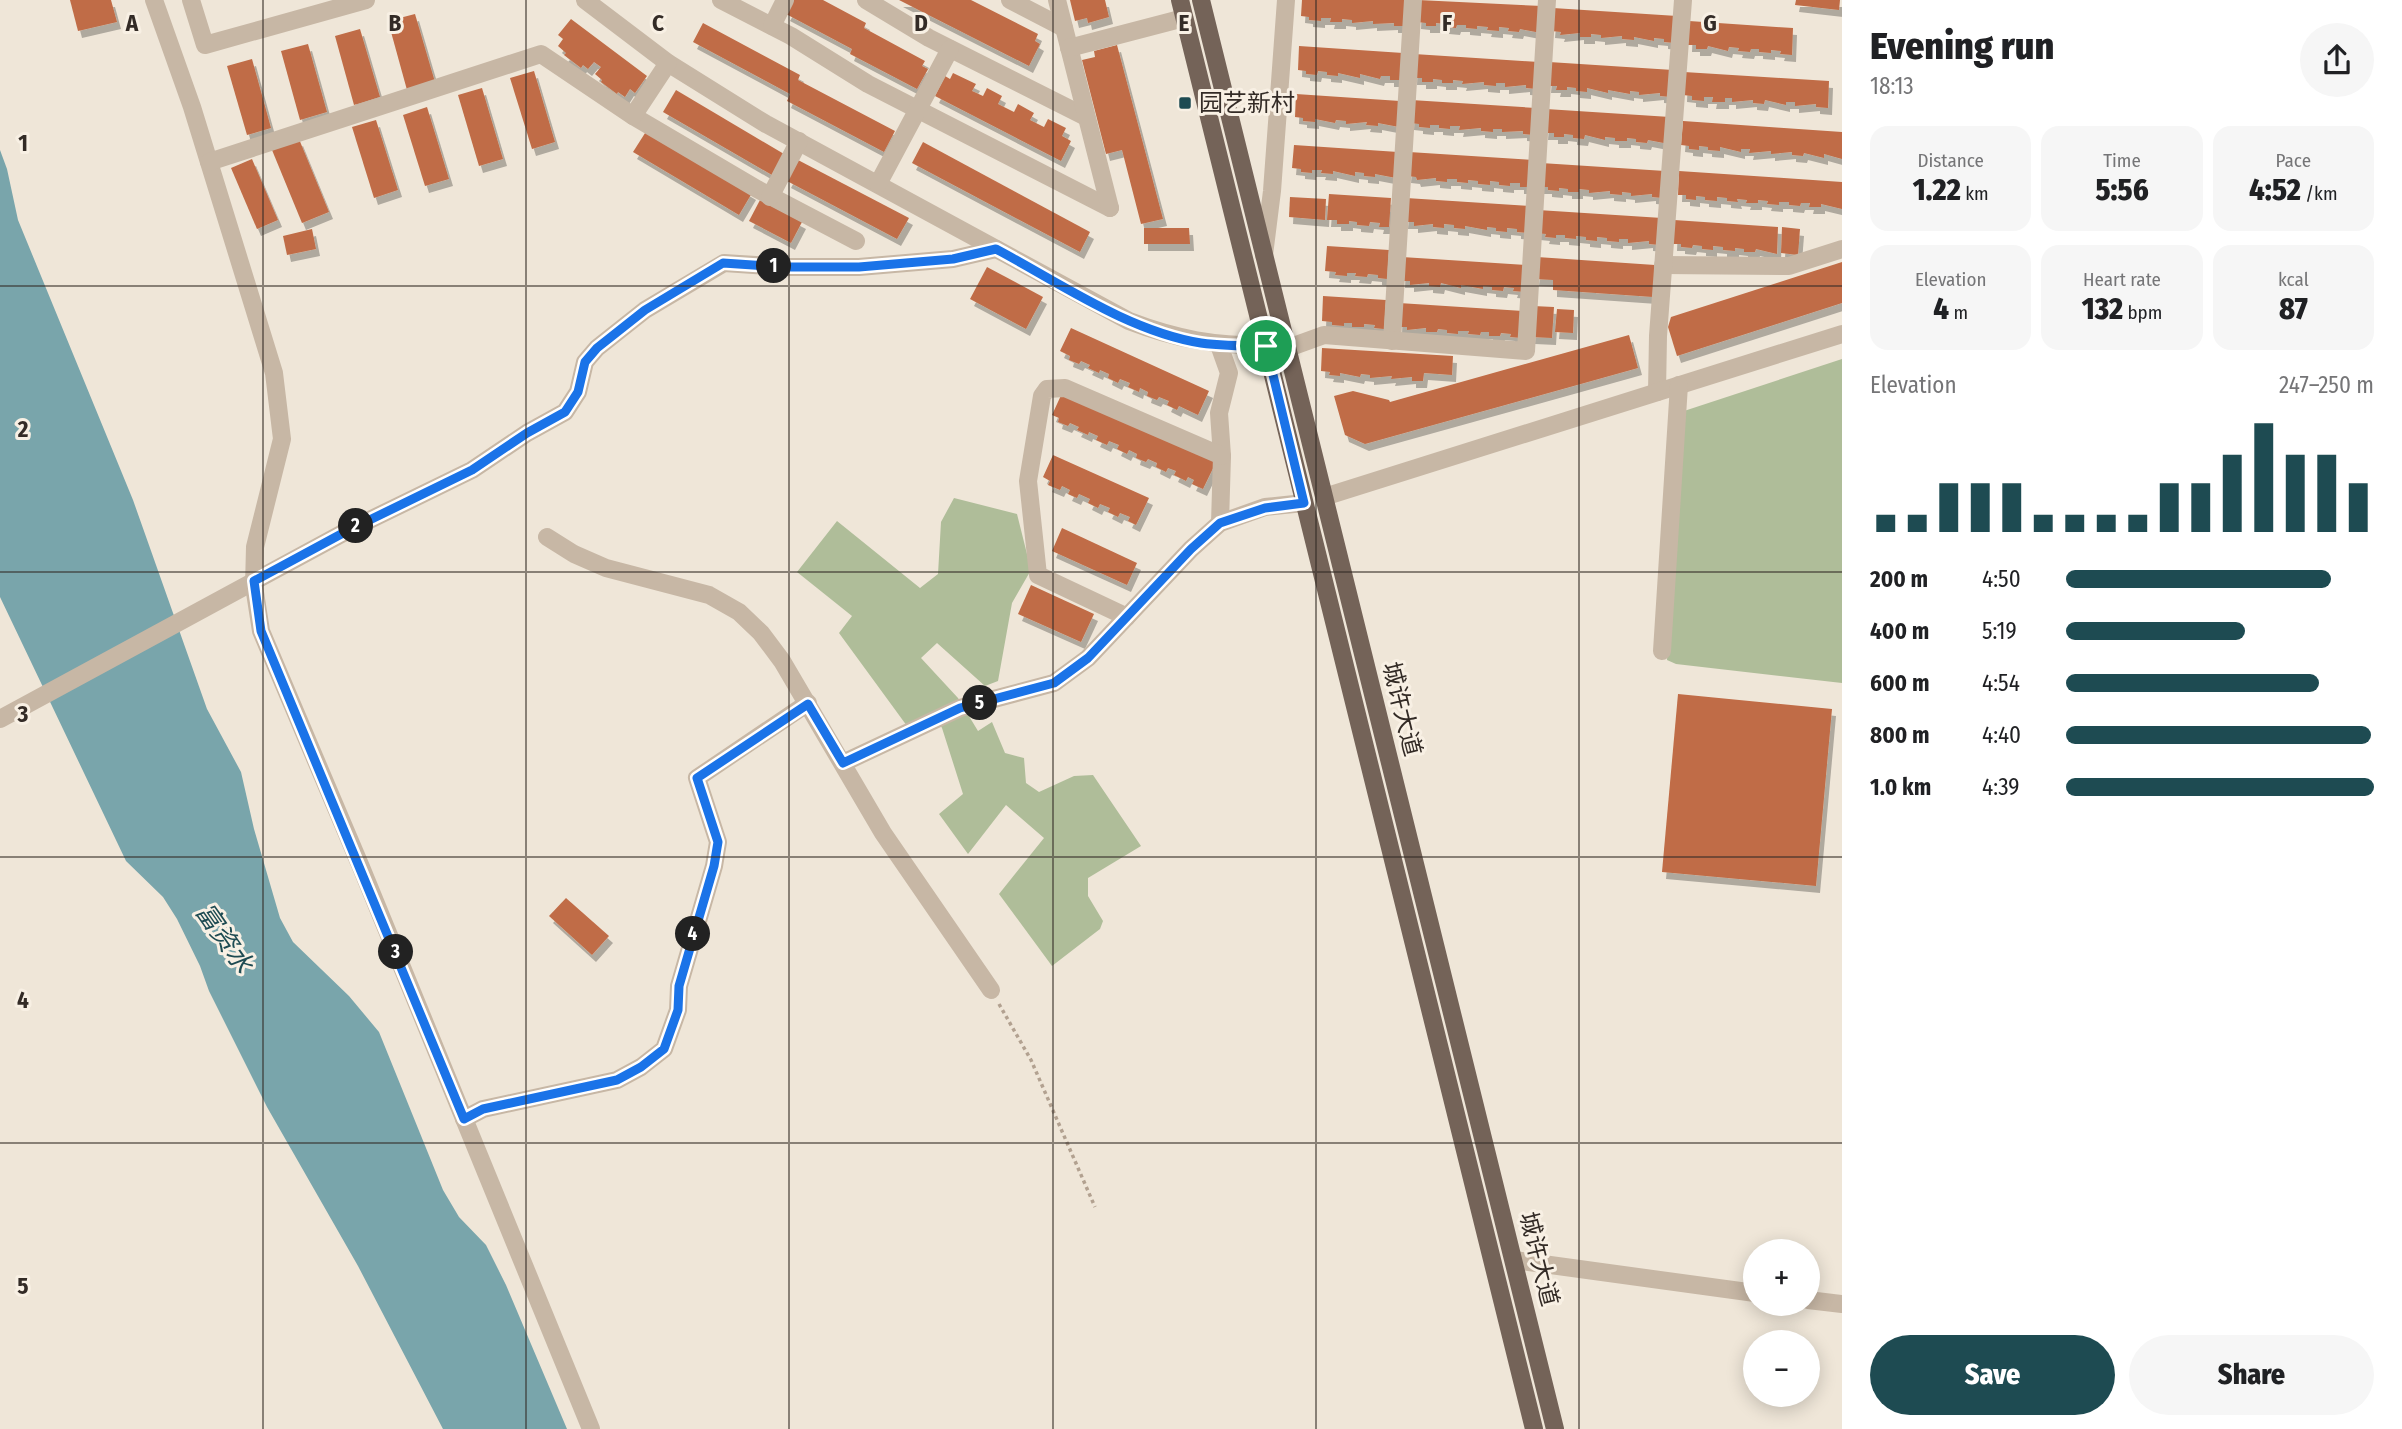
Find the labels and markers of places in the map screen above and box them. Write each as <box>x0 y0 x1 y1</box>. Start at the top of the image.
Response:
place label: 园艺新村 <box>1199 89 1295 117</box>
marker: 园艺新村 <box>1177 95 1193 111</box>
pin: 1 <box>756 248 792 284</box>
pin <box>1236 316 1296 376</box>
pin: 2 <box>338 508 374 544</box>
pin: 5 <box>962 686 998 720</box>
pin: 4 <box>676 916 710 951</box>
pin: 3 <box>378 934 414 970</box>

